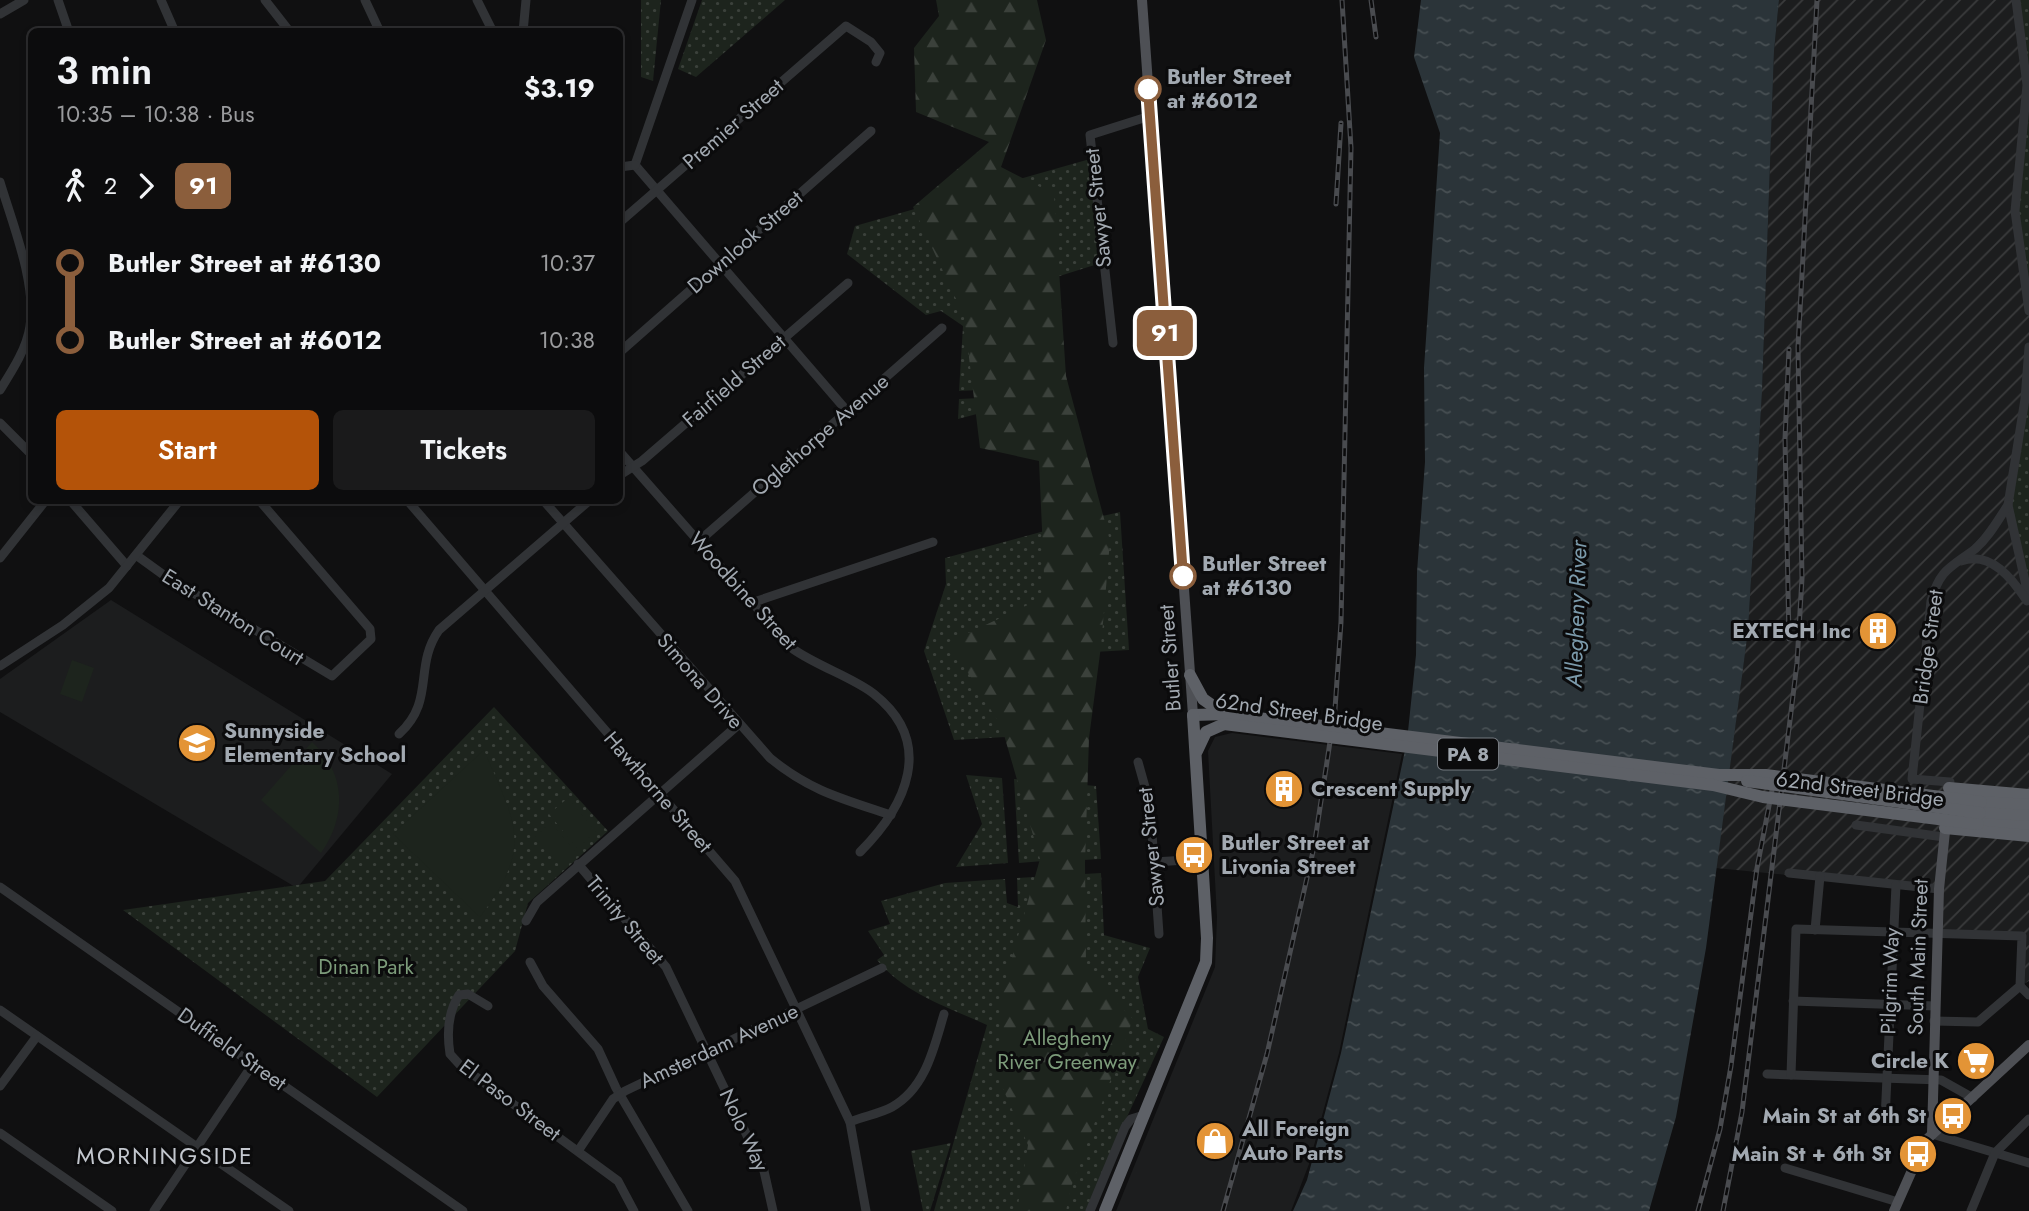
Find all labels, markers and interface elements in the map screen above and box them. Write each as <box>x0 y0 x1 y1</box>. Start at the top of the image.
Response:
text: 3 min <box>56 43 152 98</box>
place label: Butler Street at #6012 <box>1167 62 1292 116</box>
text: $3.19 <box>524 69 595 107</box>
street label: Premier Street <box>676 72 790 176</box>
marker: Butler Street at #6012 <box>1135 76 1161 102</box>
text: 10:35 – 10:38 · Bus <box>56 97 254 131</box>
street label: Sawyer Street <box>1077 147 1119 269</box>
icon: walk <box>56 167 94 205</box>
icon: forward <box>127 167 165 205</box>
text: 91 <box>189 168 217 203</box>
text: 2 <box>104 169 117 203</box>
street label: Downlook Street <box>681 183 809 301</box>
text: Butler Street at #6130 <box>108 244 381 282</box>
text: 10:37 <box>540 246 595 280</box>
line badge: 91 <box>1134 310 1196 356</box>
text: 91 <box>1151 315 1179 350</box>
text: Butler Street at #6012 <box>108 321 382 359</box>
text: 10:38 <box>539 323 595 357</box>
street label: Fairfield Street <box>676 328 792 434</box>
street label: Oglethorpe Avenue <box>745 367 895 503</box>
button: Start <box>56 410 319 490</box>
button: Tickets <box>333 410 595 490</box>
street label: Woodbine Street <box>682 525 804 657</box>
water label: Allegheny River <box>1556 538 1596 689</box>
place label: Butler Street at #6130 <box>1202 549 1327 603</box>
street label: East Stanton Court <box>156 561 310 673</box>
marker: Butler Street at #6130 <box>1170 563 1196 589</box>
street label: Bridge Street <box>1905 588 1951 706</box>
street label: Butler Street <box>1151 604 1189 712</box>
building icon: EXTECH Inc <box>1857 610 1899 652</box>
place label: EXTECH Inc <box>1732 616 1851 646</box>
street label: Simona Drive <box>650 626 750 736</box>
street label: 62nd Street Bridge <box>1213 685 1385 739</box>
place label: Sunnyside Elementary School <box>224 716 406 770</box>
school or university icon: Sunnyside Elementary School <box>176 722 218 764</box>
street label: Hawthorne Street <box>597 725 719 859</box>
road number: PA 8 <box>1438 738 1498 769</box>
street label: 62nd Street Bridge <box>1774 764 1946 814</box>
building icon: Crescent Supply <box>1263 768 1305 810</box>
place label: Crescent Supply <box>1311 774 1472 804</box>
street label: Sawyer Street <box>1130 786 1172 908</box>
place label: Butler Street at Livonia Street <box>1221 828 1370 882</box>
bus stop icon: Butler Street at Livonia Street <box>1173 834 1215 876</box>
street label: Trinity Street <box>579 869 671 971</box>
street label: South Main Street <box>1900 878 1936 1036</box>
street label: Pilgrim Way <box>1873 926 1907 1035</box>
park label: Dinan Park <box>318 952 415 982</box>
street label: Amsterdam Avenue <box>635 996 803 1096</box>
street label: Duffield Street <box>171 1000 293 1098</box>
park label: Allegheny River Greenway <box>997 1023 1138 1077</box>
supermarket icon: Circle K <box>1955 1040 1997 1082</box>
place label: Circle K <box>1871 1046 1949 1076</box>
street label: El Paso Street <box>453 1052 567 1148</box>
street label: Nolo Way <box>712 1084 777 1177</box>
bus stop icon: Main St at 6th St <box>1932 1095 1974 1137</box>
place label: Main St at 6th St <box>1763 1101 1926 1131</box>
place label: All Foreign Auto Parts <box>1241 1114 1349 1168</box>
shop icon: All Foreign Auto Parts <box>1194 1120 1236 1162</box>
bus stop icon: Main St + 6th St <box>1897 1133 1939 1175</box>
district label: MORNINGSIDE <box>76 1139 254 1173</box>
place label: Main St + 6th St <box>1731 1139 1891 1169</box>

